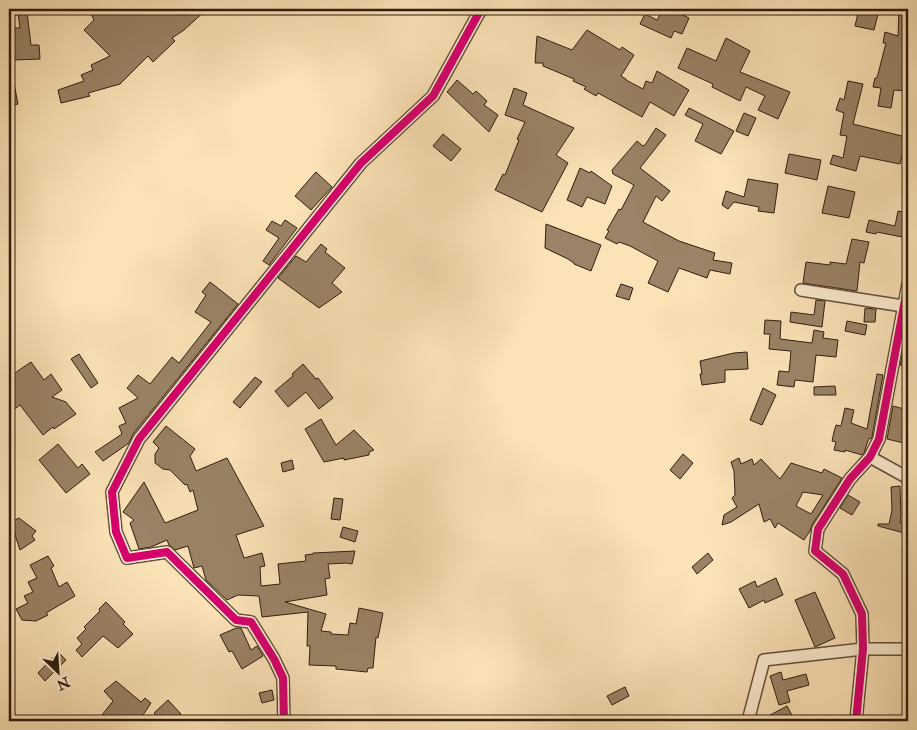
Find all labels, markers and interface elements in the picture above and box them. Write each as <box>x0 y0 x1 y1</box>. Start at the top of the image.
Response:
north arrow <box>32 648 82 698</box>
text: N <box>54 673 73 694</box>

